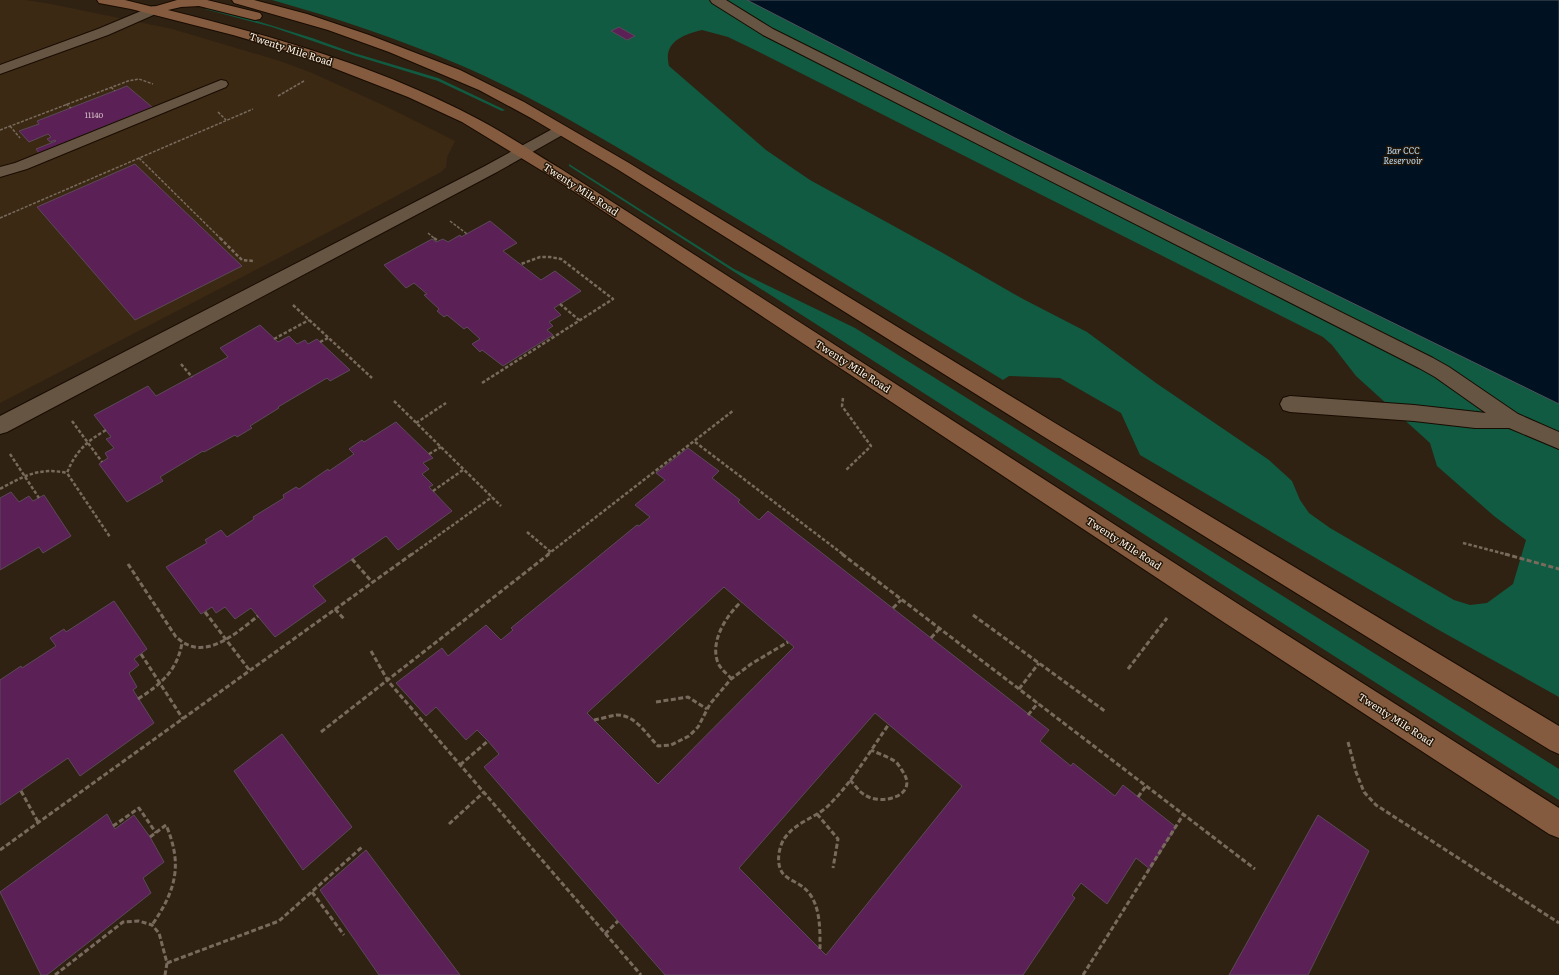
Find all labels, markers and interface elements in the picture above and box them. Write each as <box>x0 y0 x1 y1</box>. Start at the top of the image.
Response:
street label: Twenty Mile Road <box>247 28 335 69</box>
house number: 11140 <box>85 109 104 120</box>
water label: Bar CCC Reservoir <box>1383 143 1423 167</box>
street label: Twenty Mile Road <box>541 159 622 219</box>
street label: Twenty Mile Road <box>813 336 894 396</box>
street label: Twenty Mile Road <box>1084 513 1165 573</box>
street label: Twenty Mile Road <box>1356 689 1437 749</box>

